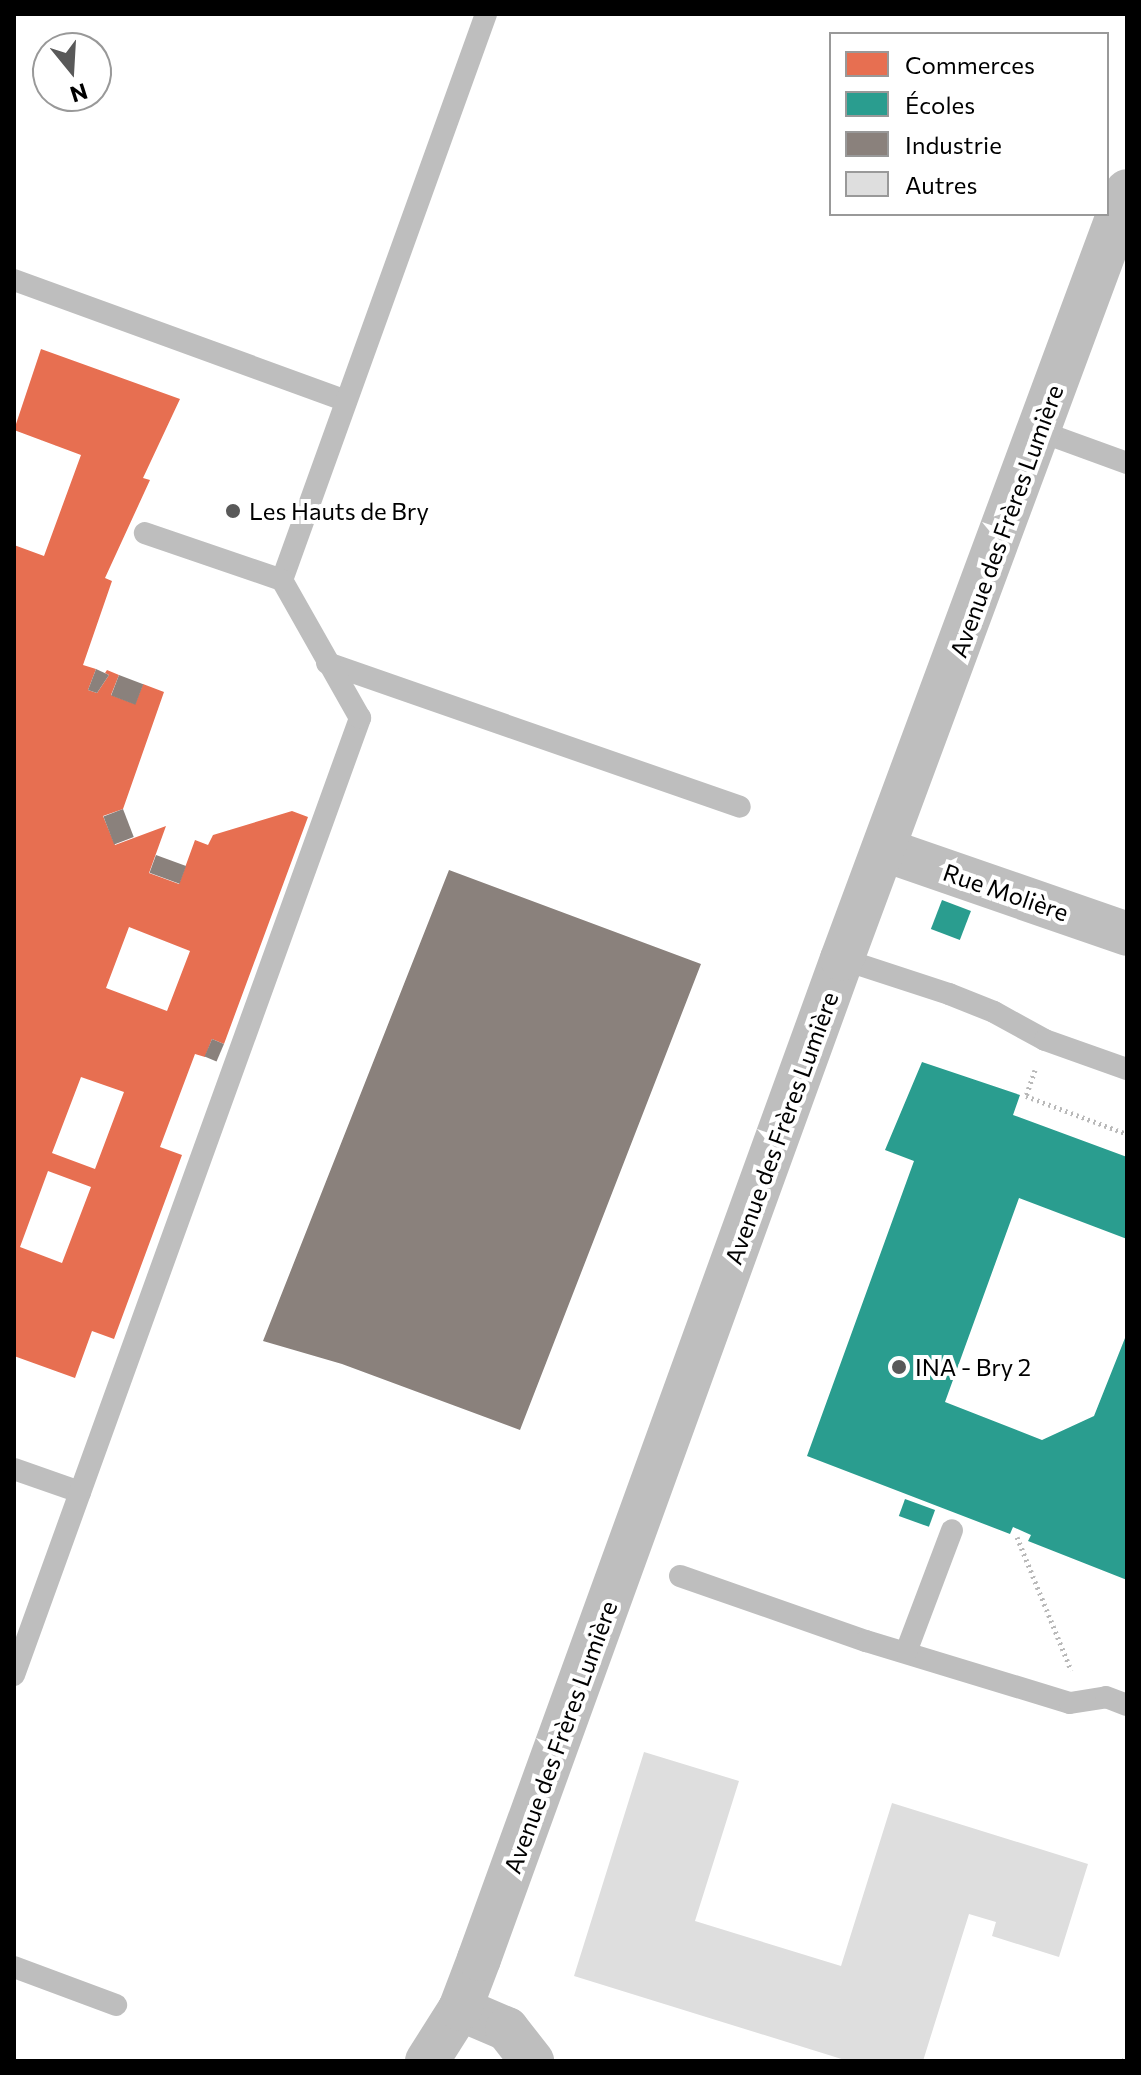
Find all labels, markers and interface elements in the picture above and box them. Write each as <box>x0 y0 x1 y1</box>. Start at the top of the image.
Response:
north arrow <box>32 32 112 112</box>
legend <box>829 32 1109 216</box>
text: Commerces <box>905 50 1035 79</box>
text: N <box>67 78 91 109</box>
text: Écoles <box>905 90 975 119</box>
text: Industrie <box>905 130 1002 159</box>
text: Autres <box>905 170 977 199</box>
street label: Avenue des Frères Lumière <box>943 381 1069 661</box>
place label: Les Hauts de Bry <box>249 497 429 525</box>
marker: Les Hauts de Bry <box>224 502 242 520</box>
street label: Rue Molière <box>940 857 1072 927</box>
street label: Avenue des Frères Lumière <box>718 988 844 1268</box>
place label: INA - Bry 2 <box>915 1353 1031 1381</box>
marker: INA - Bry 2 <box>890 1358 908 1376</box>
street label: Avenue des Frères Lumière <box>497 1597 623 1877</box>

